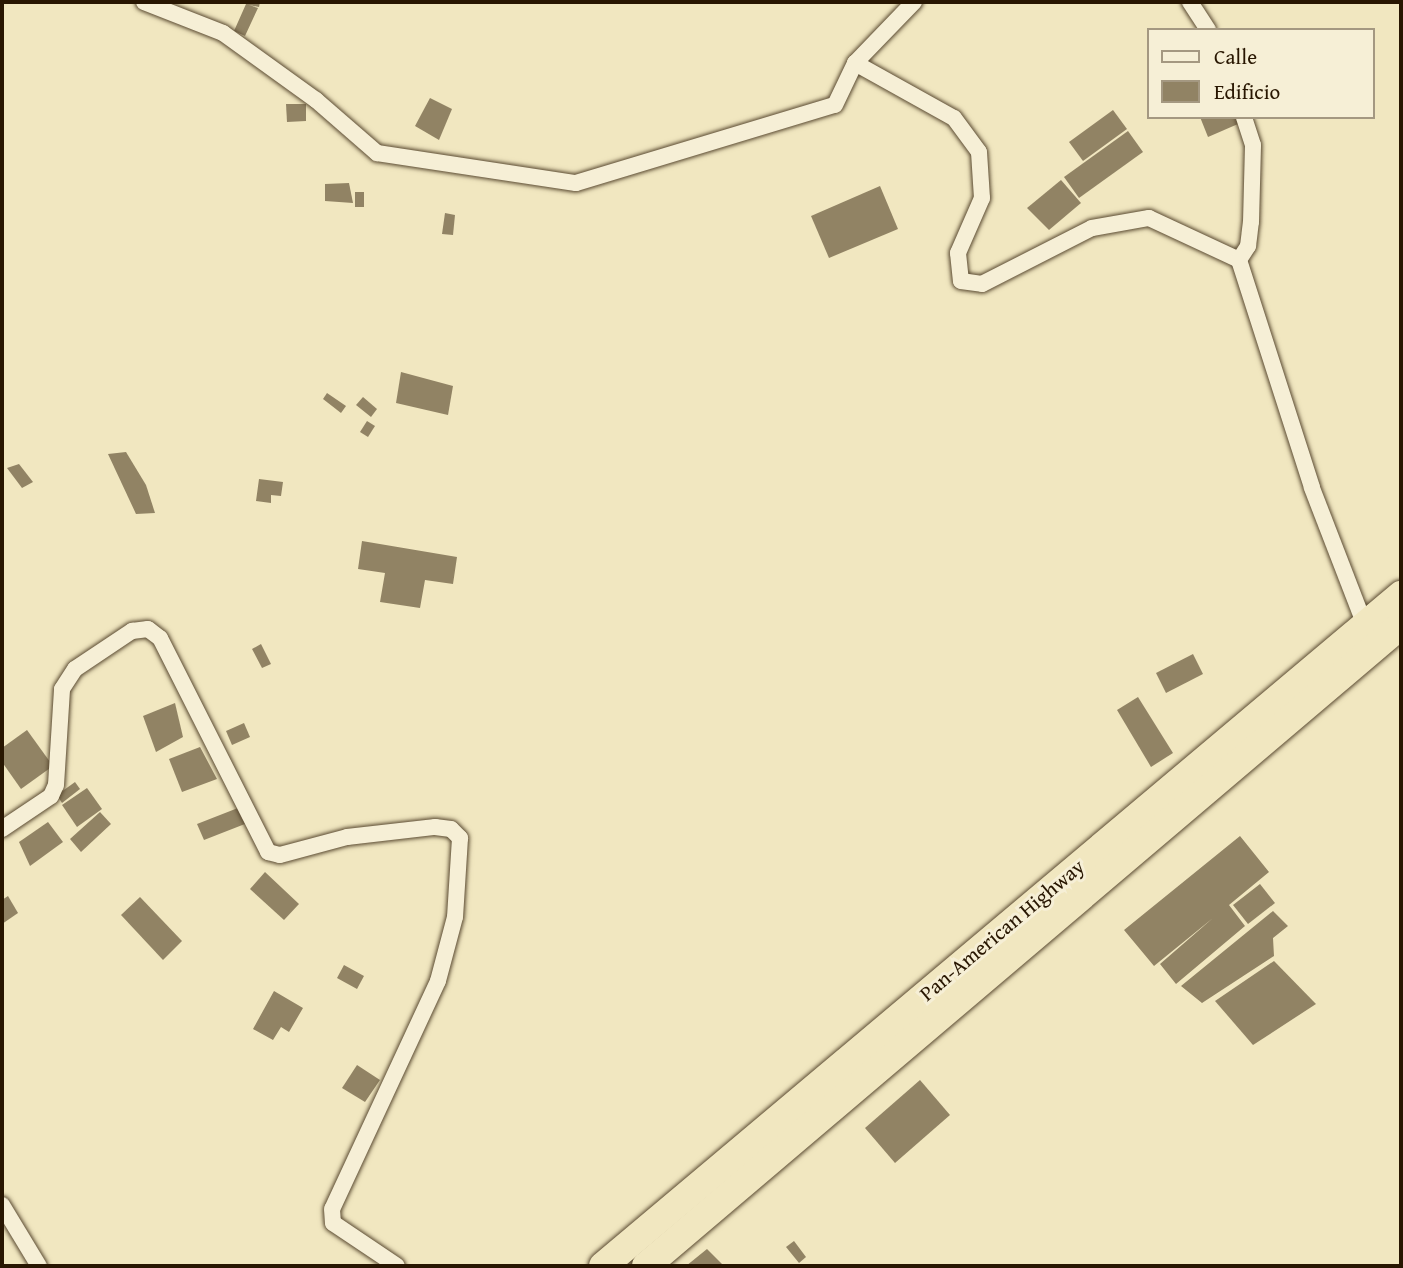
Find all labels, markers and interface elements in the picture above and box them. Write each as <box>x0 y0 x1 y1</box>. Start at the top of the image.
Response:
legend <box>1148 28 1375 119</box>
text: Calle <box>1214 41 1257 72</box>
text: Edificio <box>1214 76 1280 107</box>
street label: Pan-American Highway <box>915 854 1089 1006</box>

